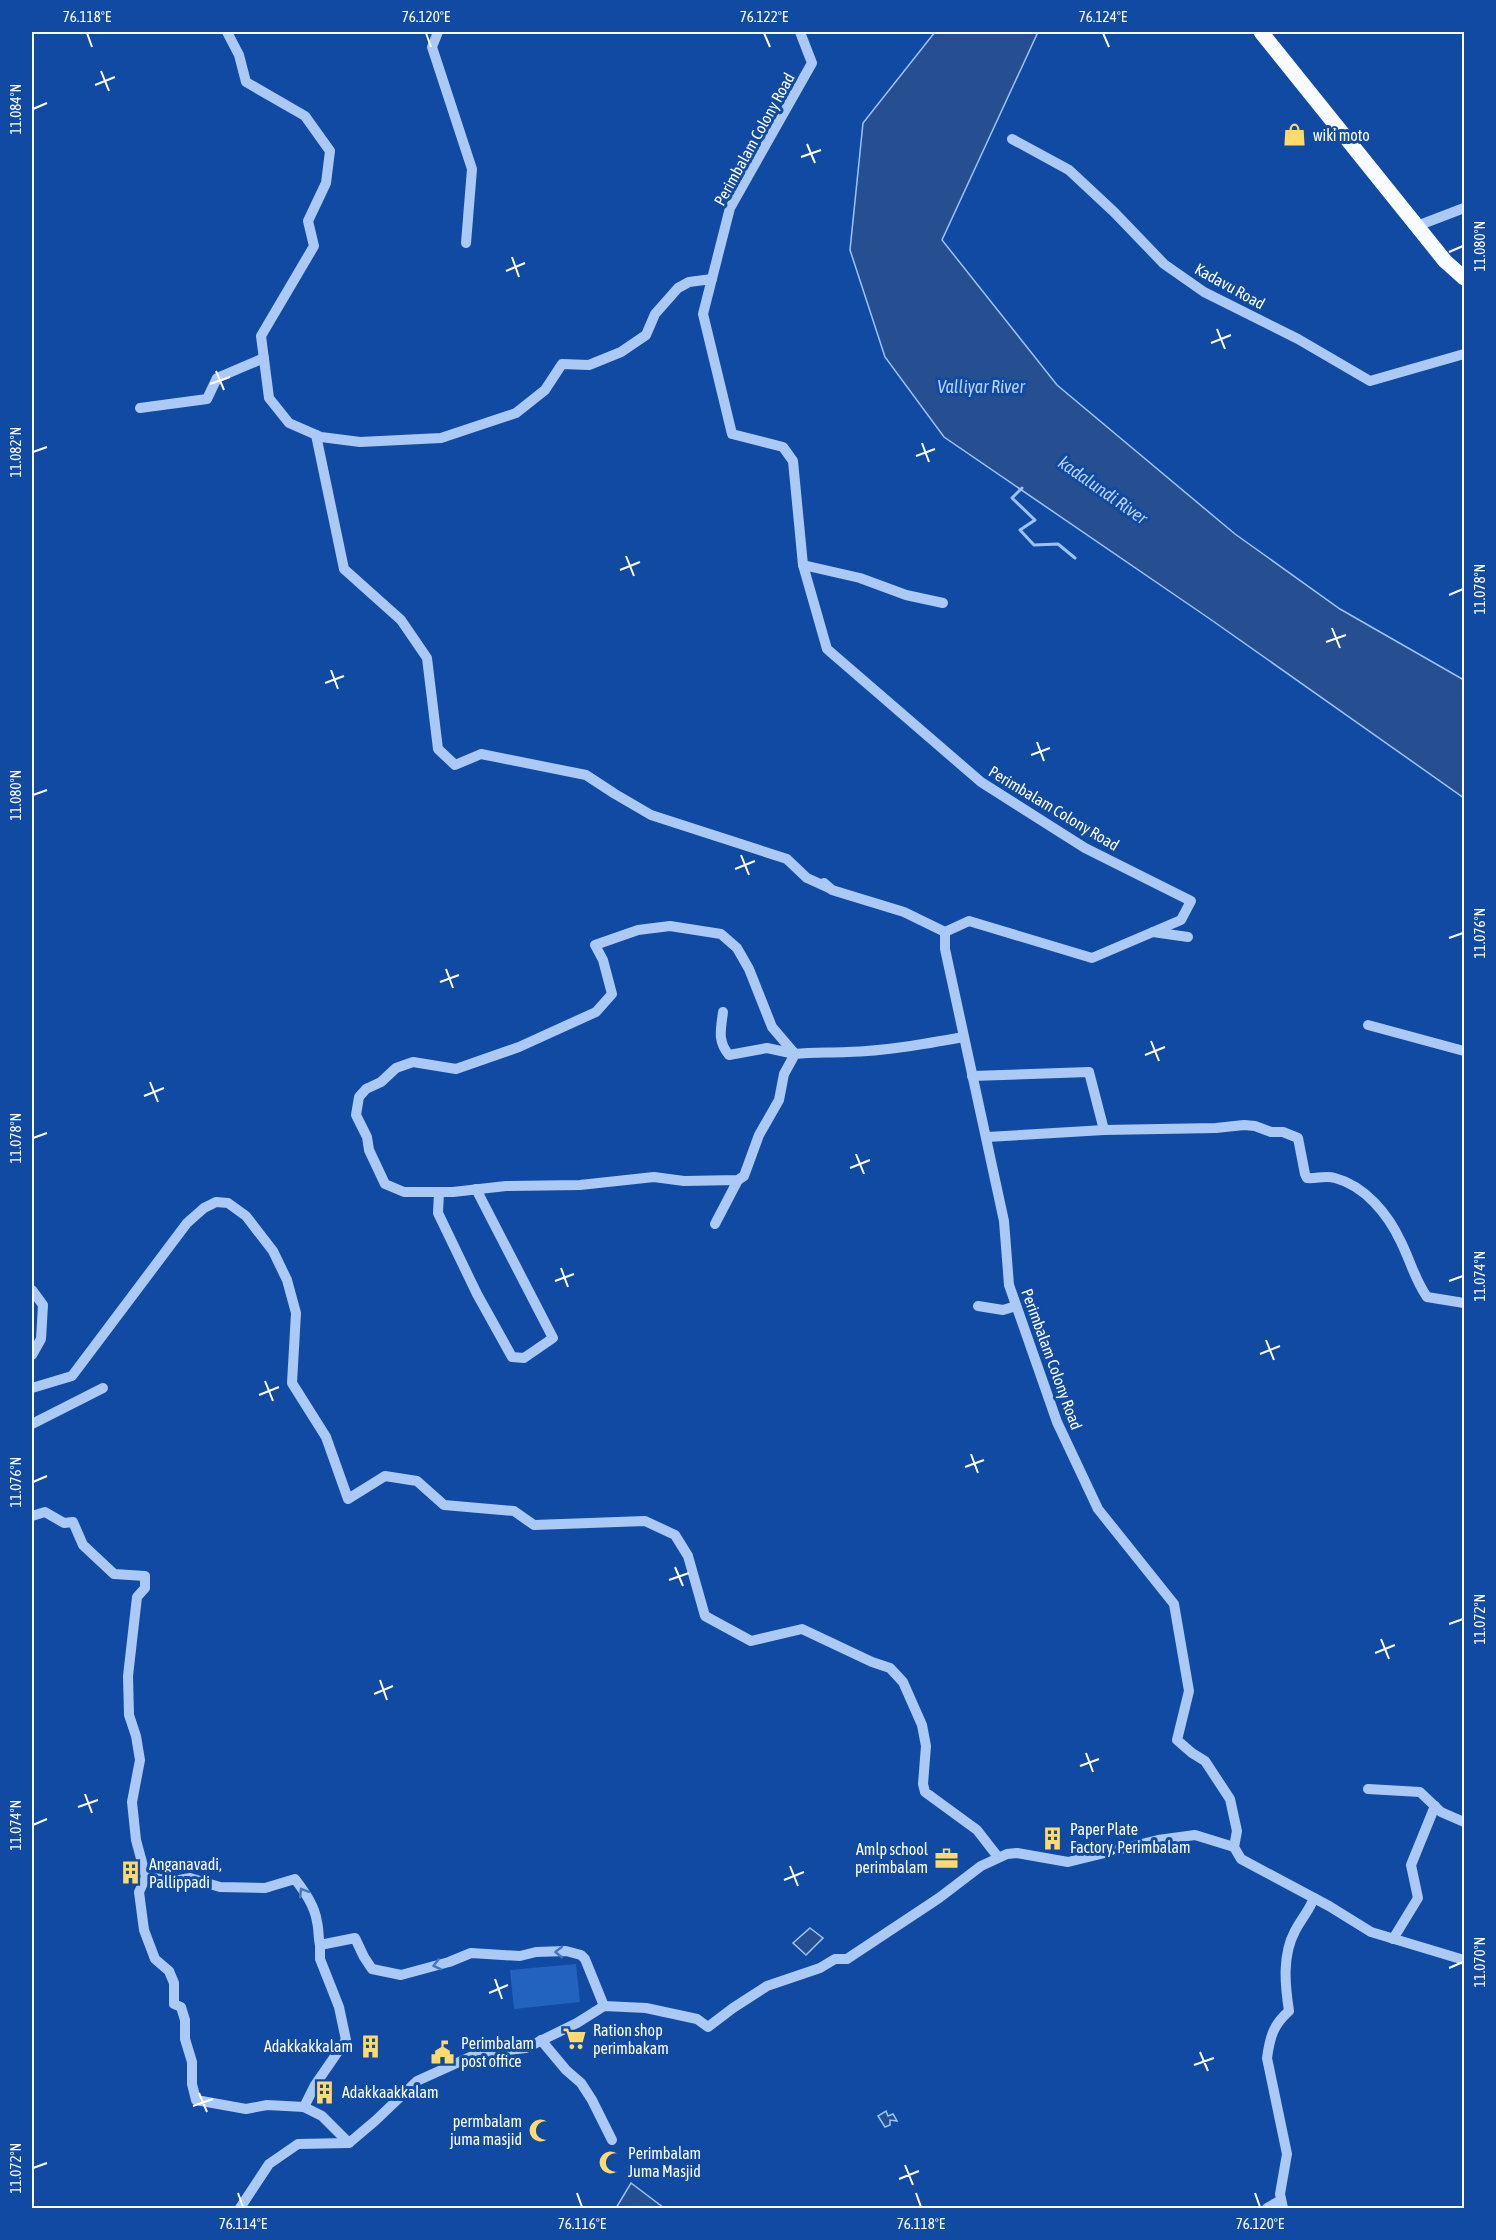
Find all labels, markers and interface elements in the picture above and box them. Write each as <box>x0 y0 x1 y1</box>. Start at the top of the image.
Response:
text: 76.118°E <box>63 8 112 25</box>
text: 76.120°E <box>402 8 451 25</box>
text: 76.122°E <box>740 8 789 25</box>
text: 76.124°E <box>1079 8 1128 25</box>
street label: Perimbalam Colony Road <box>710 70 799 209</box>
text: 11.084°N <box>7 84 24 134</box>
shop icon: wiki moto <box>1282 122 1308 148</box>
place label: wiki moto <box>1313 126 1370 144</box>
text: 11.080°N <box>1471 221 1488 271</box>
street label: Kadavu Road <box>1192 259 1268 313</box>
water label: Valliyar River <box>937 376 1025 397</box>
text: 11.082°N <box>7 427 24 477</box>
water label: kadalundi River <box>1054 452 1152 529</box>
text: 11.078°N <box>1471 564 1488 614</box>
street label: Perimbalam Colony Road <box>985 762 1122 855</box>
text: 11.080°N <box>7 770 24 820</box>
text: 11.076°N <box>1471 908 1488 958</box>
text: 11.078°N <box>7 1113 24 1163</box>
text: 11.074°N <box>1471 1251 1488 1301</box>
street label: Perimbalam Colony Road <box>1017 1286 1086 1432</box>
text: 11.076°N <box>7 1457 24 1507</box>
text: 11.072°N <box>1471 1594 1488 1644</box>
text: 11.074°N <box>7 1800 24 1850</box>
place label: Paper Plate Factory, Perimbalam <box>1070 1820 1190 1857</box>
building icon: Paper Plate Factory, Perimbalam <box>1039 1825 1065 1851</box>
place label: Amlp school perimbalam <box>855 1840 929 1877</box>
office icon: Amlp school perimbalam <box>933 1845 959 1871</box>
place label: Anganavadi, Pallippadi <box>149 1855 222 1892</box>
building icon: Anganavadi, Pallippadi <box>118 1860 144 1886</box>
one-way arrow <box>299 1888 311 1898</box>
text: 11.070°N <box>1471 1937 1488 1987</box>
one-way arrow <box>554 1946 563 1958</box>
one-way arrow <box>432 1958 443 1970</box>
place label: Ration shop perimbakam <box>593 2021 669 2058</box>
supermarket icon: Ration shop perimbakam <box>562 2026 588 2052</box>
building icon: Adakkakkalam <box>358 2033 384 2059</box>
place label: Perimbalam post office <box>461 2034 534 2071</box>
place label: Adakkakkalam <box>264 2037 353 2055</box>
public building icon: Perimbalam post office <box>430 2039 456 2065</box>
building icon: Adakkaakkalam <box>311 2079 337 2105</box>
place label: Adakkaakkalam <box>342 2083 439 2101</box>
place label: permbalam juma masjid <box>449 2112 522 2149</box>
mosque icon: permbalam juma masjid <box>527 2117 553 2143</box>
text: 11.072°N <box>7 2143 24 2193</box>
place label: Perimbalam Juma Masjid <box>628 2144 701 2181</box>
mosque icon: Perimbalam Juma Masjid <box>597 2149 623 2175</box>
text: 76.114°E <box>219 2215 268 2232</box>
text: 76.116°E <box>558 2215 607 2232</box>
text: 76.118°E <box>897 2215 946 2232</box>
text: 76.120°E <box>1236 2215 1285 2232</box>

